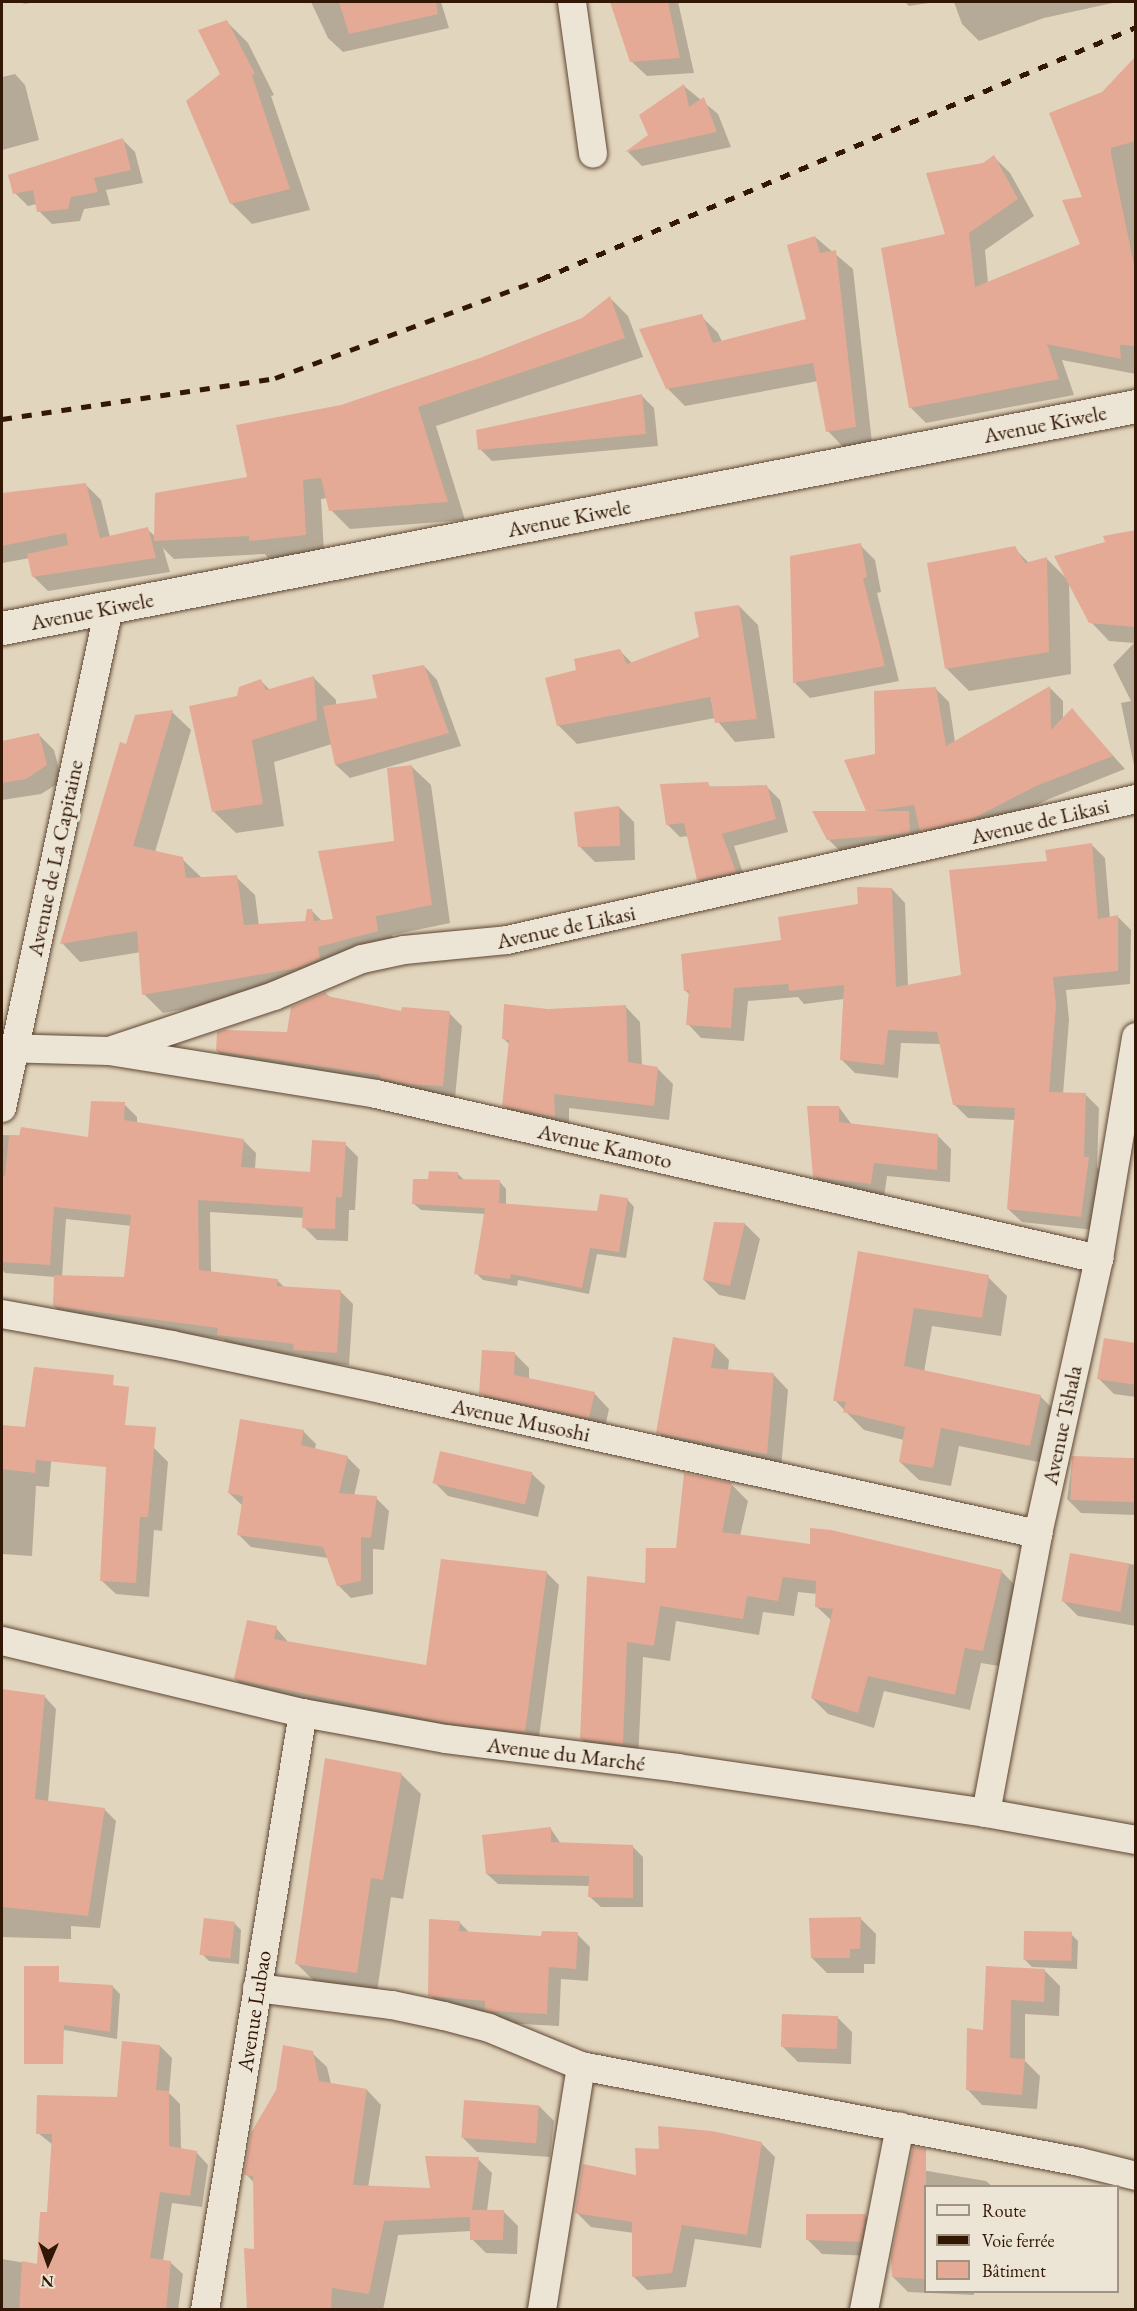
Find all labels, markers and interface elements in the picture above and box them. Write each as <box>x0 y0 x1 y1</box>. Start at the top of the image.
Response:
street label: Avenue Kiwele <box>981 399 1109 449</box>
street label: Avenue Kiwele <box>505 493 633 543</box>
street label: Avenue Kiwele <box>28 586 156 636</box>
street label: Avenue de La Capitaine <box>21 757 89 959</box>
street label: Avenue de Likasi <box>968 792 1112 850</box>
street label: Avenue de Likasi <box>494 899 638 955</box>
street label: Avenue Kamoto <box>535 1118 675 1174</box>
street label: Avenue Tshala <box>1036 1363 1088 1487</box>
street label: Avenue Musoshi <box>449 1392 593 1448</box>
street label: Avenue du Marché <box>485 1731 647 1777</box>
street label: Avenue Lubao <box>231 1948 277 2074</box>
legend <box>924 2185 1119 2293</box>
text: Route <box>982 2199 1026 2222</box>
text: Voie ferrée <box>982 2229 1054 2252</box>
north arrow <box>18 2233 78 2293</box>
text: Bâtiment <box>982 2259 1046 2282</box>
text: N <box>41 2271 54 2292</box>

